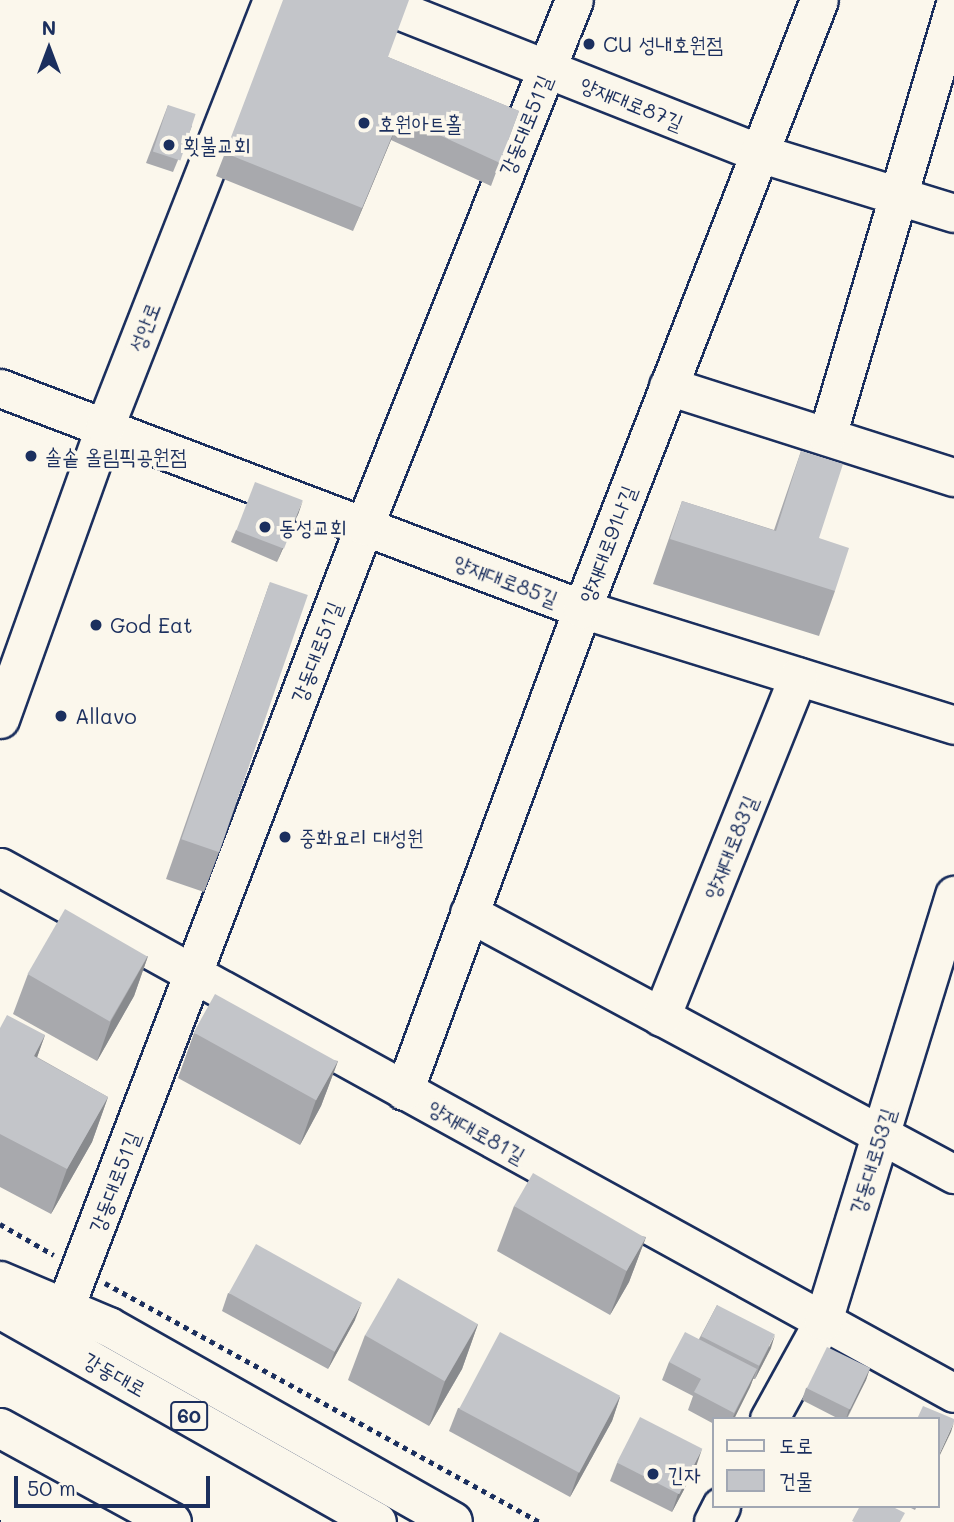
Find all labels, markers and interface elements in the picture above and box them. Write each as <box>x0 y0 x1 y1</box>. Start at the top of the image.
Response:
north arrow <box>14 14 84 84</box>
text: N <box>42 15 56 40</box>
place label: CU 성내호원점 <box>603 31 723 57</box>
marker: CU 성내호원점 <box>581 36 597 52</box>
street label: 강동대로51길 <box>493 71 557 179</box>
street label: 양재대로87길 <box>577 71 687 135</box>
place label: 호원아트홀 <box>378 110 462 136</box>
marker: 호원아트홀 <box>356 115 372 131</box>
place label: 횟불교회 <box>183 132 251 158</box>
marker: 횟불교회 <box>161 137 177 153</box>
street label: 성안로 <box>123 299 165 355</box>
place label: 솔솥 올림픽공원점 <box>45 443 187 469</box>
marker: 솔솥 올림픽공원점 <box>23 448 39 464</box>
street label: 양재대로91나길 <box>573 482 641 606</box>
place label: 동성교회 <box>279 514 347 540</box>
marker: 동성교회 <box>257 519 273 535</box>
street label: 양재대로85길 <box>450 549 562 611</box>
street label: 강동대로51길 <box>285 598 347 706</box>
place label: God Eat <box>110 612 192 638</box>
marker: God Eat <box>88 617 104 633</box>
place label: Allavo <box>75 703 137 729</box>
marker: Allavo <box>53 708 69 724</box>
street label: 양재대로83길 <box>698 792 762 902</box>
place label: 중화요리 대성원 <box>299 824 424 850</box>
marker: 중화요리 대성원 <box>277 829 293 845</box>
street label: 양재대로81길 <box>424 1094 530 1168</box>
street label: 강동대로53길 <box>844 1105 900 1217</box>
street label: 강동대로51길 <box>83 1128 145 1236</box>
street label: 강동대로 <box>79 1347 151 1401</box>
road number: 60 <box>170 1400 208 1432</box>
legend <box>712 1417 940 1508</box>
text: 도로 <box>779 1431 813 1458</box>
place label: 긴자 <box>667 1461 701 1487</box>
scale bar <box>18 1462 214 1506</box>
marker: 긴자 <box>645 1466 661 1482</box>
text: 건물 <box>779 1466 813 1493</box>
text: 50 m <box>27 1474 76 1501</box>

